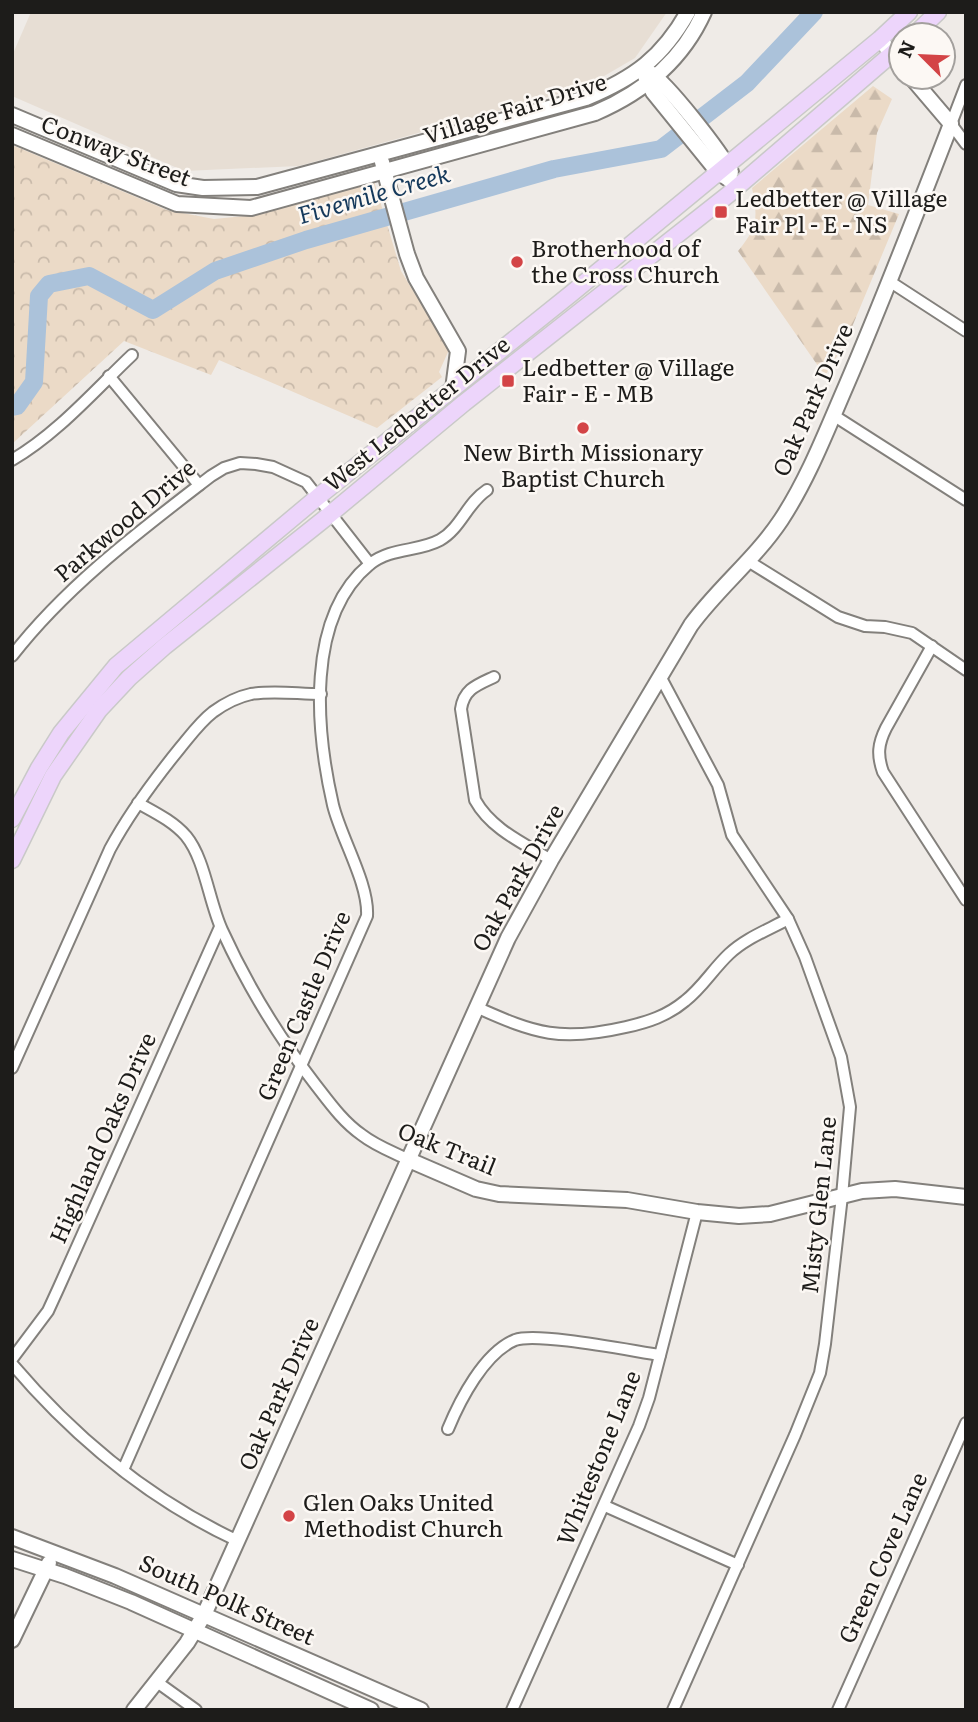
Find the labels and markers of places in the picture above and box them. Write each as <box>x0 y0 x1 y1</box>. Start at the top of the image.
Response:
place label: Ledbetter @ Village Fair Pl - E - NS <box>735 180 947 240</box>
marker: Ledbetter @ Village Fair Pl - E - NS <box>713 204 729 220</box>
place label: Brotherhood of the Cross Church <box>531 230 719 290</box>
marker: Brotherhood of the Cross Church <box>509 254 525 270</box>
place label: Ledbetter @ Village Fair - E - MB <box>522 349 734 409</box>
marker: Ledbetter @ Village Fair - E - MB <box>500 373 516 389</box>
marker: New Birth Missionary Baptist Church <box>575 420 591 436</box>
place label: New Birth Missionary Baptist Church <box>463 434 704 494</box>
place label: Glen Oaks United Methodist Church <box>303 1484 503 1544</box>
marker: Glen Oaks United Methodist Church <box>281 1508 297 1524</box>

